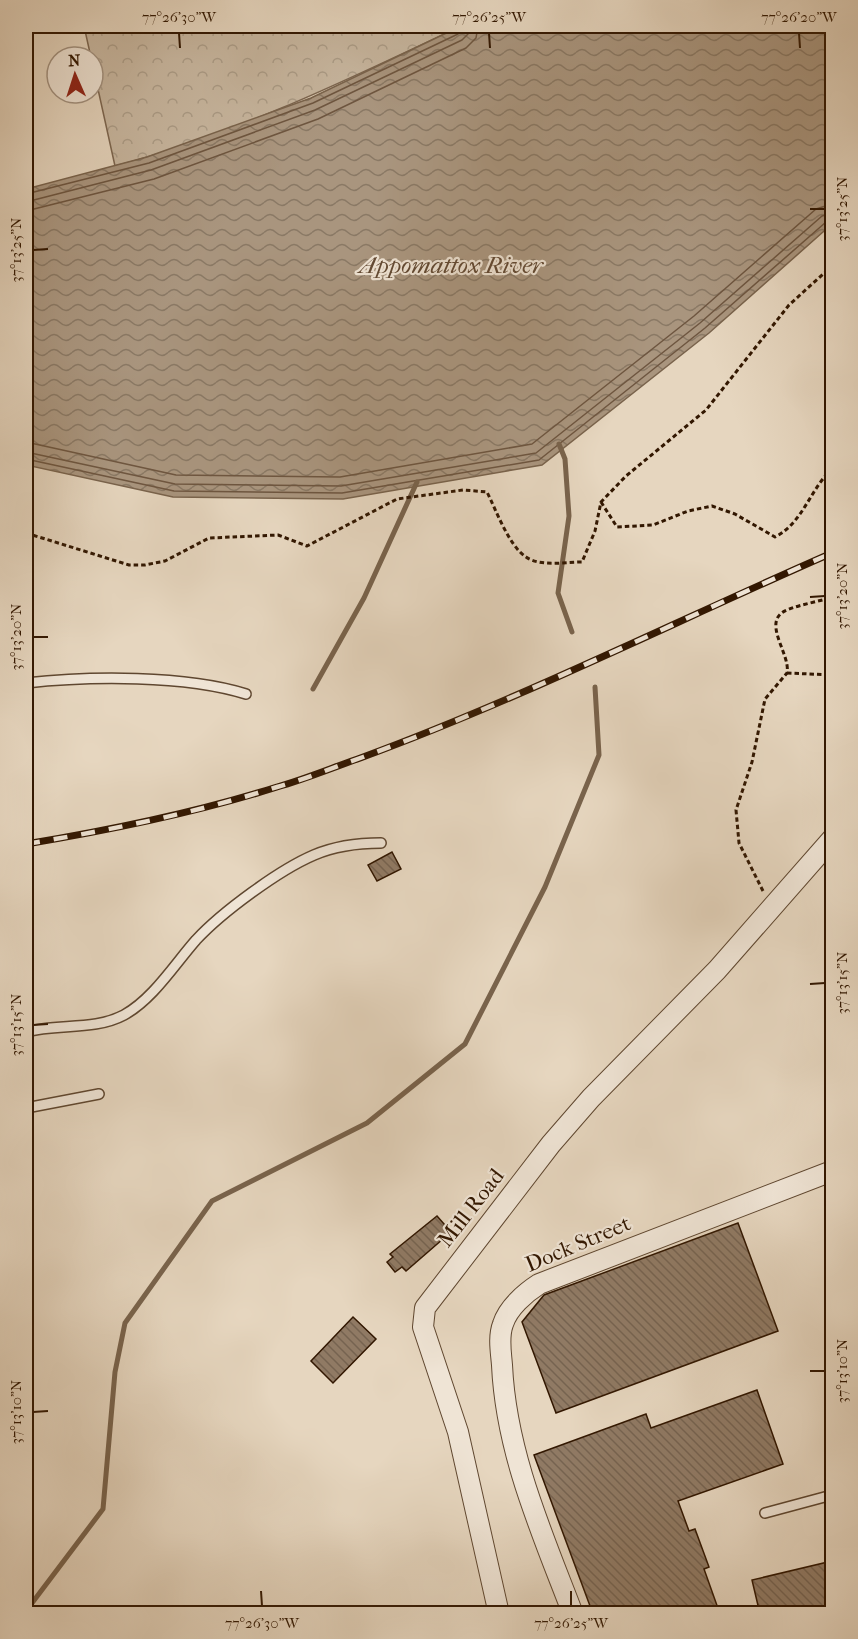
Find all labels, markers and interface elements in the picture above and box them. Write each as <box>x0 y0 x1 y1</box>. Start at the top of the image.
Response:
text: 77°26'30"W <box>142 8 217 26</box>
text: 77°26'25"W <box>452 8 527 26</box>
text: 77°26'20"W <box>761 8 838 26</box>
north arrow <box>45 45 105 105</box>
text: N <box>68 51 82 70</box>
text: 37°13'25"N <box>833 176 851 242</box>
text: 37°13'25"N <box>7 217 25 283</box>
water label: Appomattox River <box>356 251 545 279</box>
text: 37°13'20"N <box>833 562 851 629</box>
text: 37°13'20"N <box>7 603 25 670</box>
text: 37°13'15"N <box>833 951 851 1014</box>
text: 37°13'15"N <box>7 993 25 1056</box>
street label: Mill Road <box>432 1163 510 1252</box>
street label: Dock Street <box>522 1210 635 1278</box>
text: 37°13'10"N <box>833 1338 851 1403</box>
text: 37°13'10"N <box>7 1379 25 1444</box>
text: 77°26'30"W <box>225 1614 300 1632</box>
text: 77°26'25"W <box>534 1614 609 1632</box>

